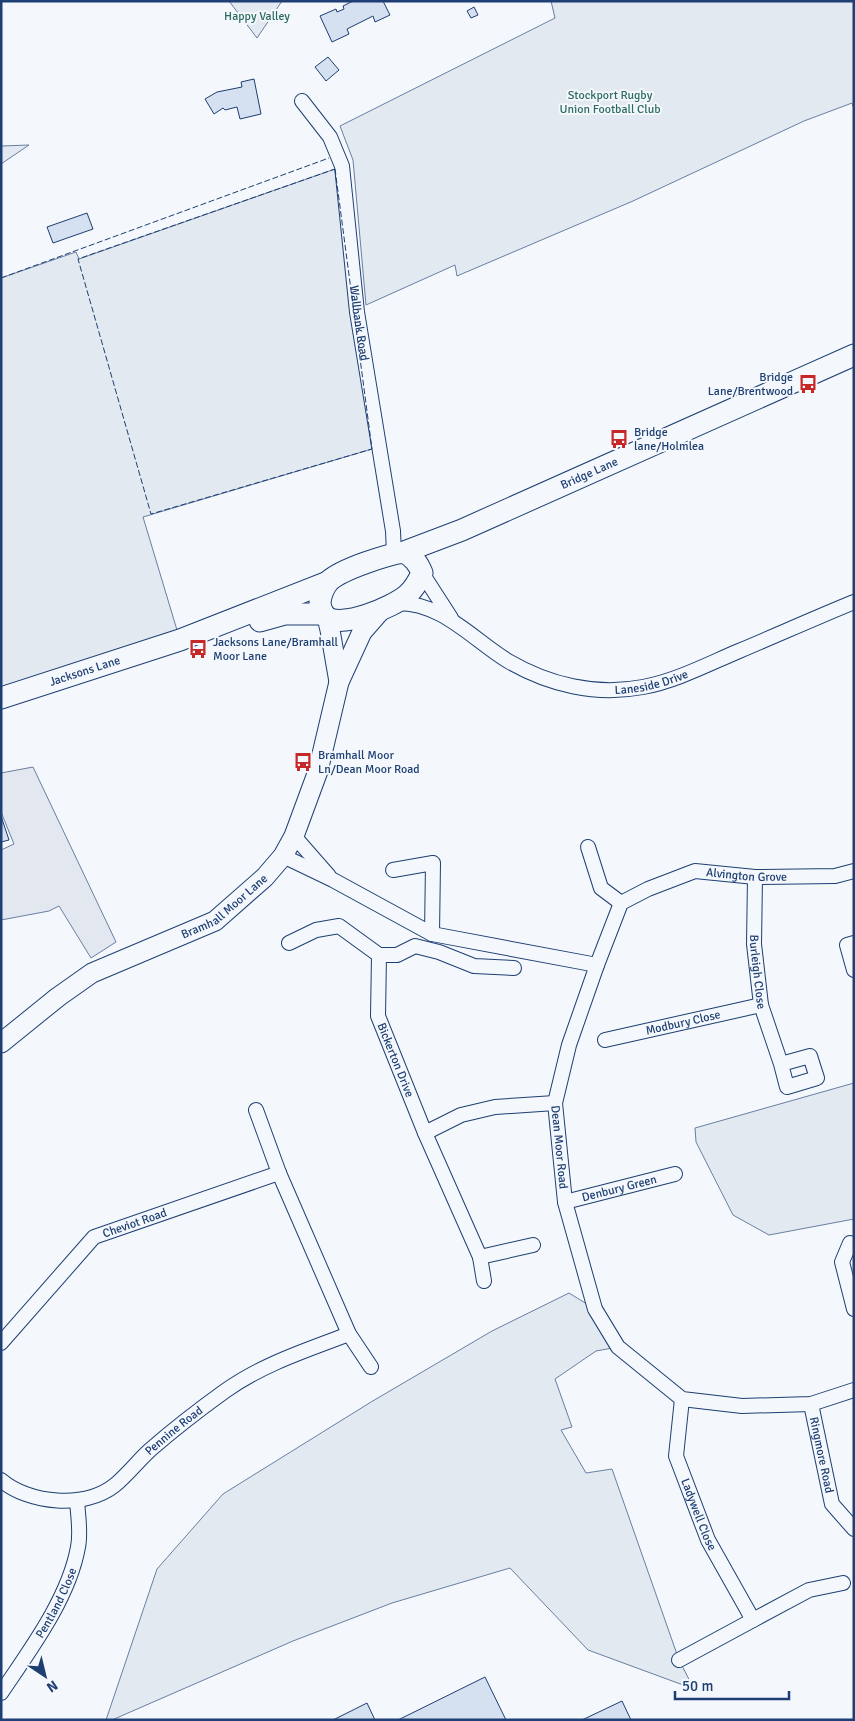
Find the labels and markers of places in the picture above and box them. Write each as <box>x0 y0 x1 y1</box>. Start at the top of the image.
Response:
place label: Bridge Lane/Brentwood <box>708 370 793 399</box>
bus stop icon: Bridge Lane/Brentwood <box>797 373 819 395</box>
place label: Bridge lane/Holmlea <box>634 425 704 454</box>
bus stop icon: Bridge lane/Holmlea <box>608 428 630 450</box>
place label: Jacksons Lane/Bramhall Moor Lane <box>213 635 339 664</box>
bus stop icon: Jacksons Lane/Bramhall Moor Lane <box>187 638 209 660</box>
place label: Bramhall Moor Ln/Dean Moor Road <box>318 748 420 777</box>
bus stop icon: Bramhall Moor Ln/Dean Moor Road <box>292 751 314 773</box>

